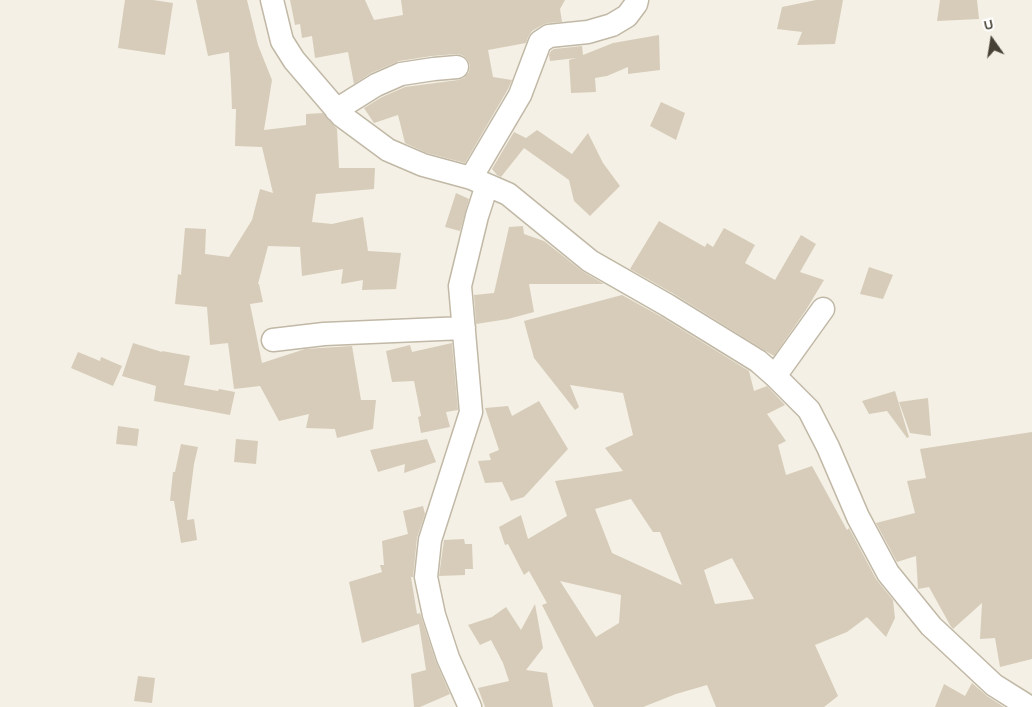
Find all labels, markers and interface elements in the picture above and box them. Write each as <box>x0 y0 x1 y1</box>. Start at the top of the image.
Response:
north arrow <box>967 15 1017 65</box>
text: U <box>982 16 995 34</box>

